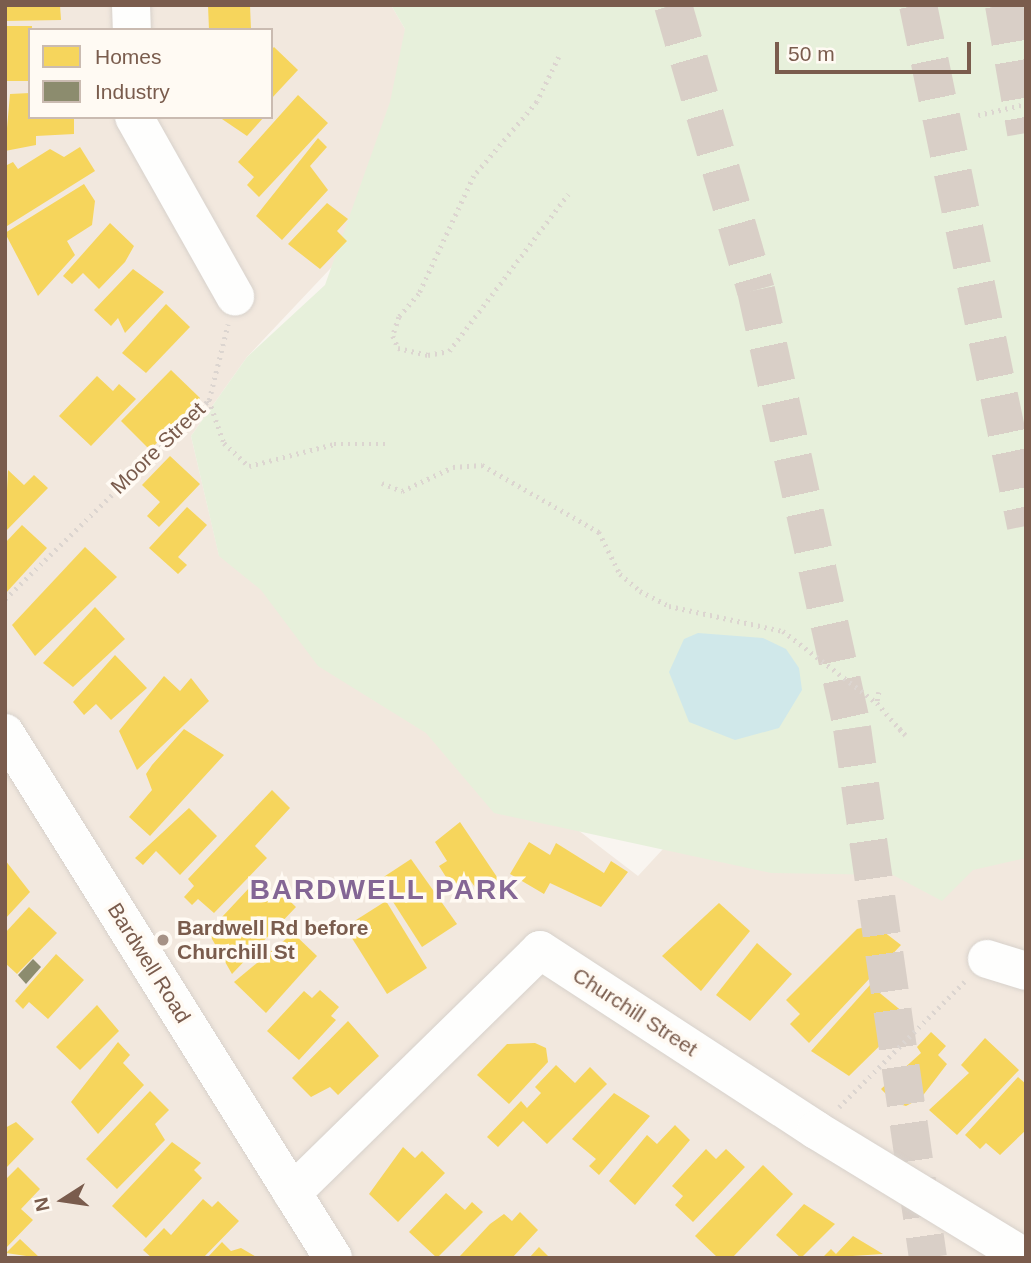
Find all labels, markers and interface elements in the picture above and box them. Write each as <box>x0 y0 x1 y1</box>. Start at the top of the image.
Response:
legend <box>28 28 273 119</box>
scale bar <box>779 28 975 72</box>
text: 50 m <box>788 42 835 65</box>
text: Homes <box>95 45 162 68</box>
text: Industry <box>95 80 170 103</box>
street label: Moore Street <box>106 397 210 499</box>
district label: BARDWELL PARK <box>251 873 519 907</box>
street label: Bardwell Road <box>102 898 196 1028</box>
place label: Bardwell Rd before Churchill St <box>177 915 368 965</box>
marker: Bardwell Rd before Churchill St <box>155 932 171 948</box>
street label: Churchill Street <box>568 962 702 1062</box>
north arrow <box>28 1165 98 1235</box>
text: N <box>30 1196 54 1213</box>

